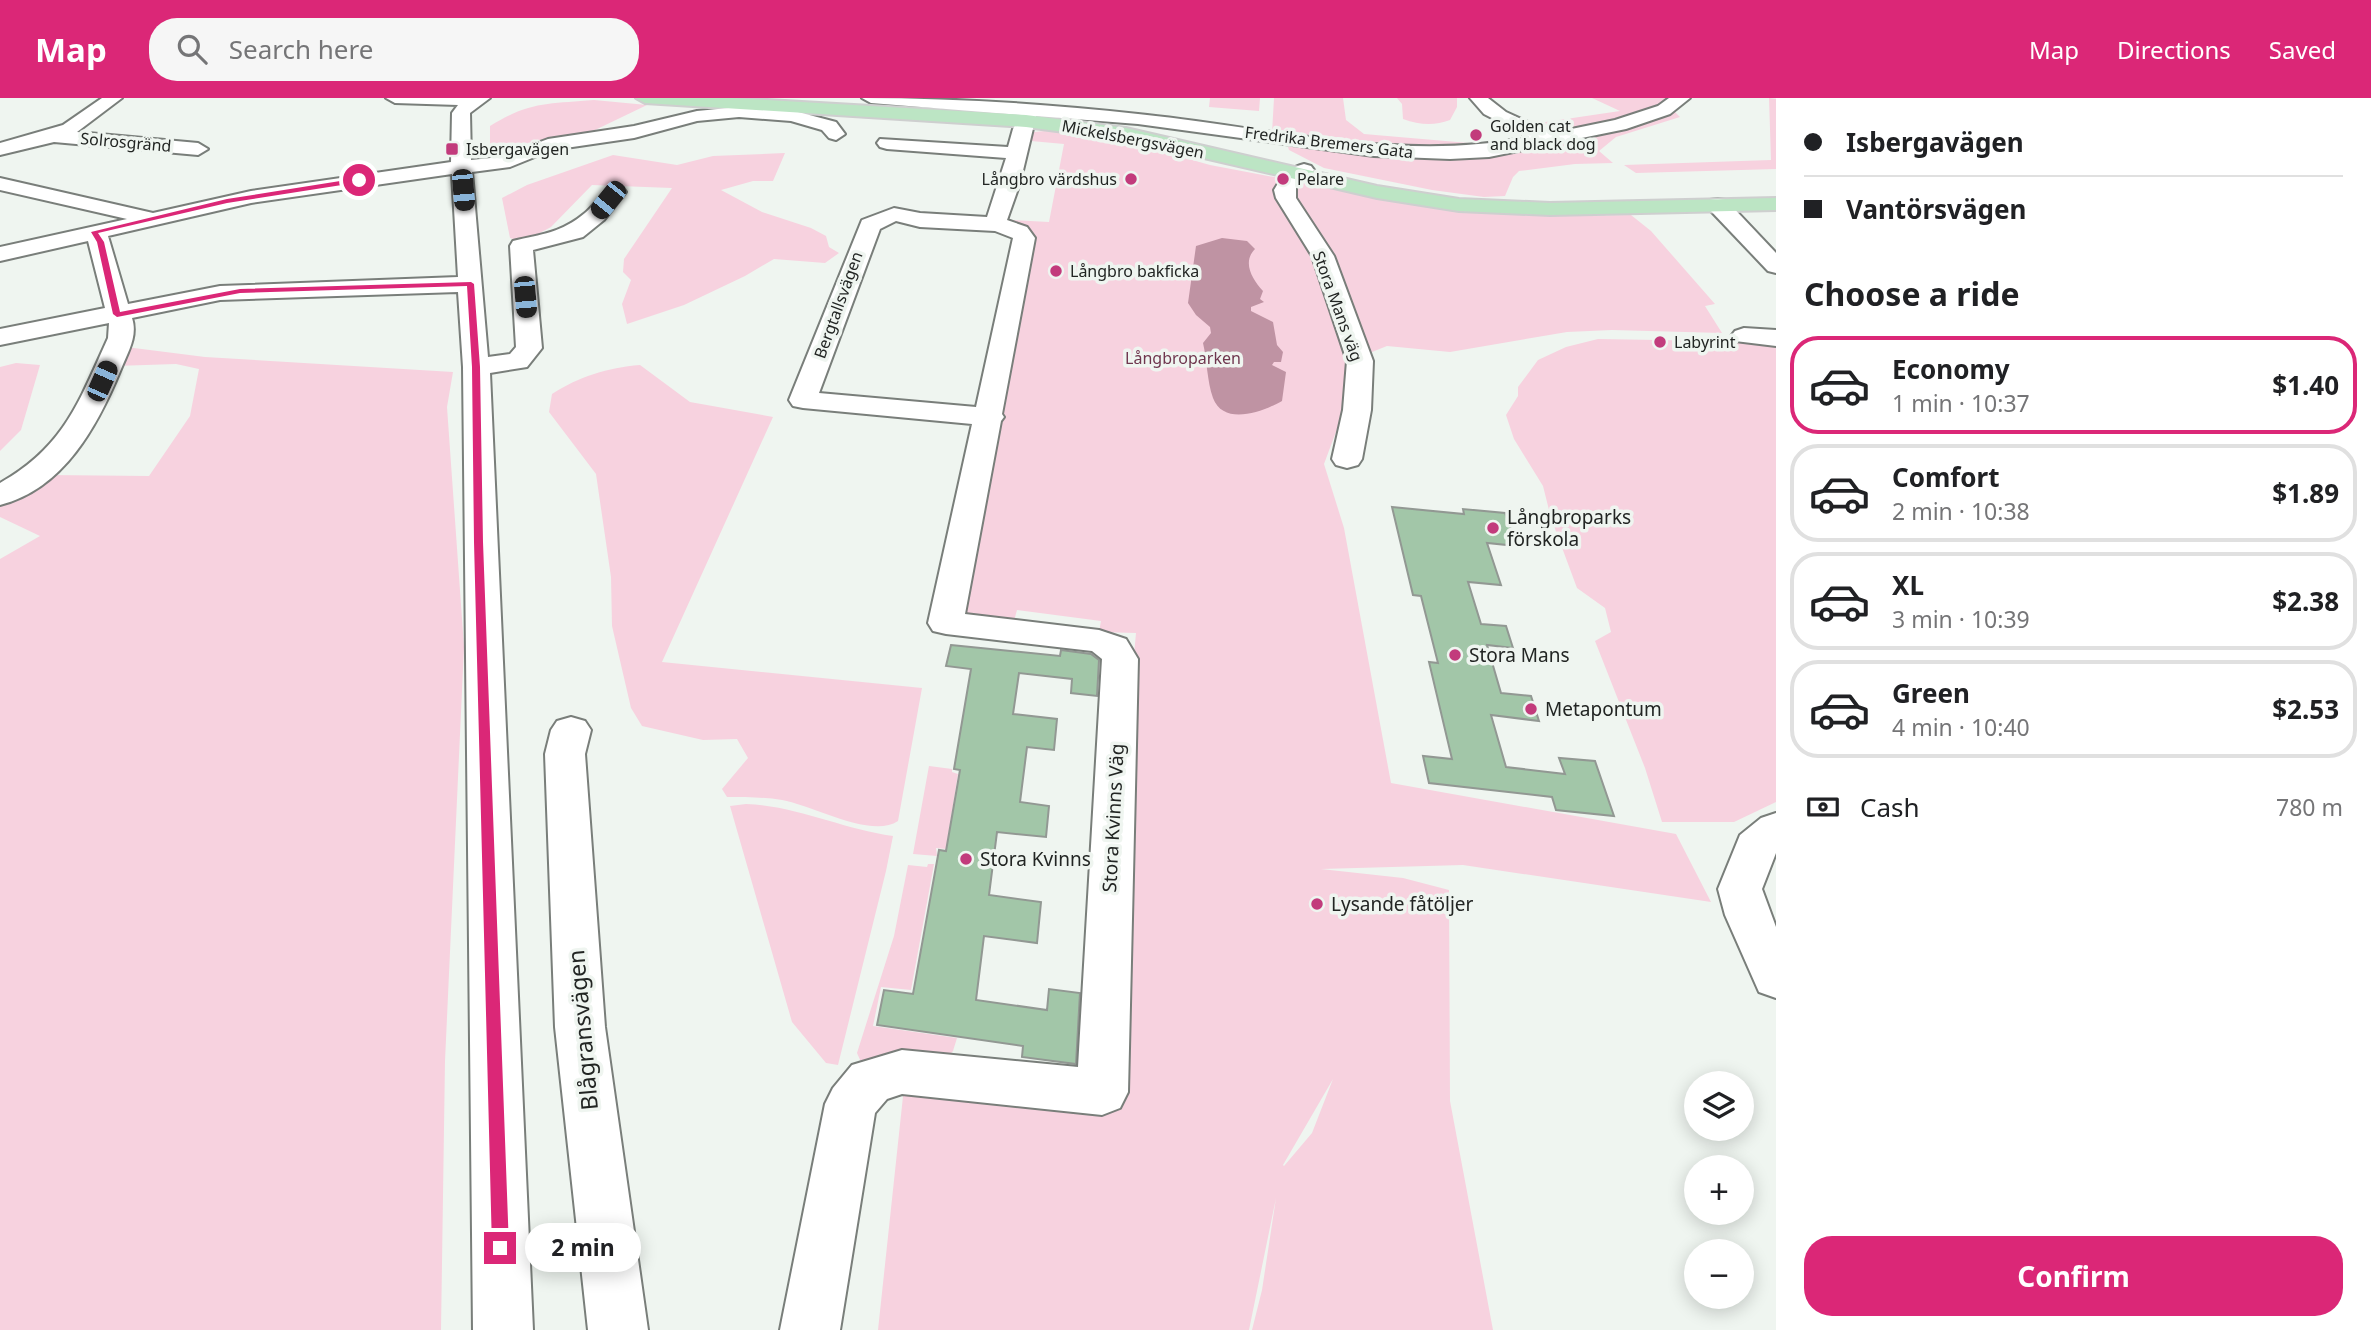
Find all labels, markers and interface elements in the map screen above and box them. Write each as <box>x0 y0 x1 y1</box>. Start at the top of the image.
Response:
search box <box>149 18 639 81</box>
text: Map <box>35 27 107 72</box>
icon: search <box>173 30 211 68</box>
text: Search here <box>229 31 373 67</box>
text: Map <box>2029 33 2079 66</box>
text: Directions <box>2117 33 2231 66</box>
text: Saved <box>2269 33 2336 66</box>
street label: Mickelsbergsvägen <box>1060 114 1206 164</box>
place label: Golden cat and black dog <box>1490 115 1596 155</box>
street label: Fredrika Bremers Gata <box>1244 121 1414 163</box>
text: Isbergavägen <box>1846 124 2024 160</box>
street label: Solrosgränd <box>80 127 172 157</box>
marker: Golden cat and black dog <box>1468 127 1484 143</box>
place label: Isbergavägen <box>466 138 569 160</box>
marker: Isbergavägen <box>444 141 460 157</box>
route start <box>343 164 375 196</box>
car <box>451 168 476 212</box>
place label: Långbro värdshus <box>982 168 1117 190</box>
place label: Pelare <box>1297 168 1344 190</box>
marker: Långbro värdshus <box>1123 171 1139 187</box>
marker: Pelare <box>1275 171 1291 187</box>
car <box>587 177 630 223</box>
text: Vantörsvägen <box>1846 191 2026 227</box>
street label: Bergtallsvägen <box>808 248 868 362</box>
street label: Stora Mans väg <box>1308 248 1368 364</box>
place label: Långbro bakficka <box>1070 260 1199 282</box>
marker: Långbro bakficka <box>1048 263 1064 279</box>
text: Choose a ride <box>1804 272 2020 315</box>
car <box>513 275 538 319</box>
place label: Labyrint <box>1674 331 1736 353</box>
marker: Labyrint <box>1652 334 1668 350</box>
park label: Långbroparken <box>1125 347 1241 369</box>
text: Economy <box>1892 351 2010 387</box>
icon: car <box>1808 354 1871 417</box>
car <box>84 358 121 404</box>
text: $1.40 <box>2272 367 2339 403</box>
text: 1 min · 10:37 <box>1892 387 2030 419</box>
text: Comfort <box>1892 459 2000 495</box>
icon: car <box>1808 462 1871 525</box>
text: $1.89 <box>2272 475 2339 511</box>
text: 2 min · 10:38 <box>1892 495 2030 527</box>
place label: Långbroparks förskola <box>1507 504 1631 552</box>
marker: Långbroparks förskola <box>1485 520 1501 536</box>
text: XL <box>1892 567 1924 603</box>
icon: car <box>1808 570 1871 633</box>
text: $2.38 <box>2272 583 2339 619</box>
text: 3 min · 10:39 <box>1892 603 2030 635</box>
place label: Stora Mans <box>1469 642 1570 668</box>
marker: Stora Mans <box>1447 647 1463 663</box>
text: Green <box>1892 675 1970 711</box>
icon: car <box>1808 678 1871 741</box>
text: $2.53 <box>2272 691 2339 727</box>
place label: Metapontum <box>1545 696 1662 722</box>
marker: Metapontum <box>1523 701 1539 717</box>
text: 4 min · 10:40 <box>1892 711 2030 743</box>
street label: Stora Kvinns Väg <box>1096 743 1130 893</box>
icon: cash <box>1804 788 1842 826</box>
text: Cash <box>1860 789 1920 825</box>
text: 780 m <box>2276 791 2343 823</box>
place label: Stora Kvinns <box>980 846 1091 872</box>
marker: Stora Kvinns <box>958 851 974 867</box>
place label: Lysande fåtöljer <box>1331 891 1474 917</box>
marker: Lysande fåtöljer <box>1309 896 1325 912</box>
street label: Blågransvägen <box>559 948 605 1112</box>
map controls <box>1684 1071 1754 1309</box>
button: layers <box>1684 1071 1754 1141</box>
button: + <box>1684 1155 1754 1225</box>
callout: 2 min <box>524 1224 640 1272</box>
text: 2 min <box>551 1231 615 1263</box>
route end <box>484 1232 516 1264</box>
button: Confirm <box>1804 1236 2343 1316</box>
button: − <box>1684 1239 1754 1309</box>

